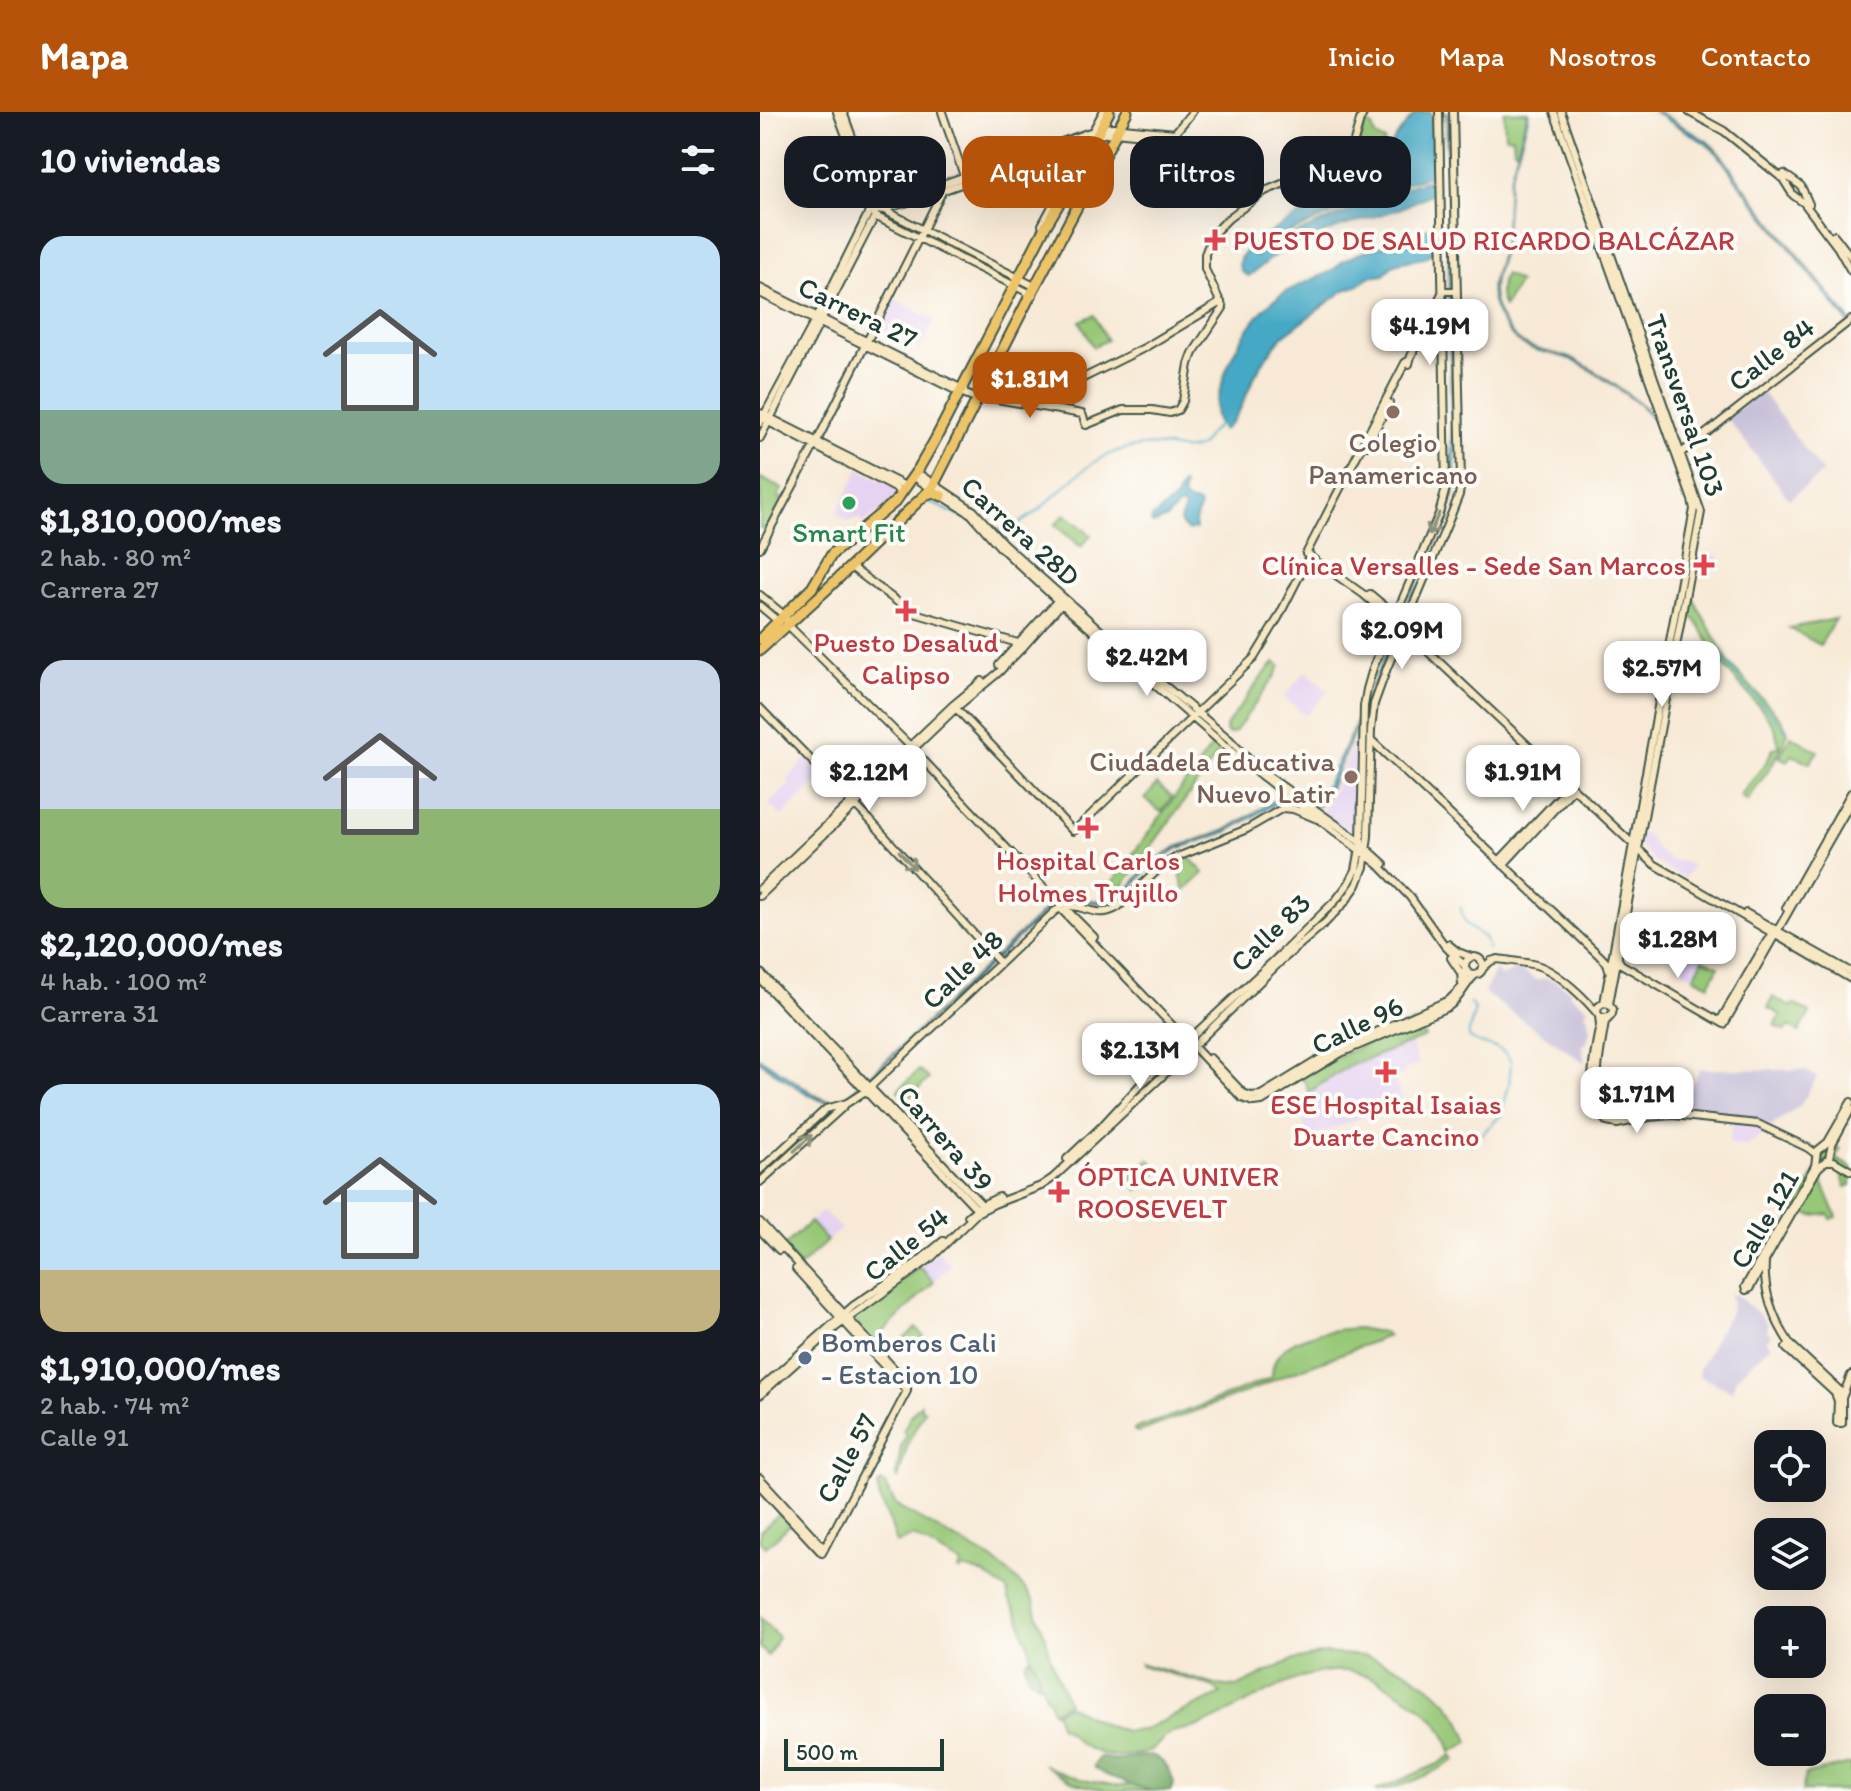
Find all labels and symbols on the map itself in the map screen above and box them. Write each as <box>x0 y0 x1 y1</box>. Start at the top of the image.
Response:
place label: PUESTO DE SALUD RICARDO BALCÁZAR <box>1233 223 1735 257</box>
marker: PUESTO DE SALUD RICARDO BALCÁZAR <box>1204 229 1226 251</box>
street label: Carrera 27 <box>793 269 923 355</box>
pin: $4.19M <box>1365 299 1495 367</box>
street label: Transversal 103 <box>1639 309 1733 501</box>
street label: Calle 84 <box>1721 310 1821 398</box>
pin: $1.81M <box>965 352 1095 420</box>
marker: Colegio Panamericano <box>1384 403 1402 421</box>
place label: Colegio Panamericano <box>1308 425 1478 491</box>
street label: Carrera 28D <box>955 469 1087 593</box>
marker: Smart Fit <box>840 494 858 512</box>
one-way arrow <box>1426 511 1441 536</box>
place label: Smart Fit <box>792 515 906 549</box>
place label: Clínica Versalles - Sede San Marcos <box>1261 548 1686 582</box>
marker: Clínica Versalles - Sede San Marcos <box>1693 554 1715 576</box>
marker: Puesto Desalud Calipso <box>895 600 917 622</box>
pin: $2.09M <box>1337 603 1467 671</box>
place label: Puesto Desalud Calipso <box>814 625 998 691</box>
pin: $2.42M <box>1082 630 1212 698</box>
pin: $2.57M <box>1597 641 1727 709</box>
place label: Ciudadela Educativa Nuevo Latir <box>1089 744 1335 810</box>
pin: $2.12M <box>804 745 934 813</box>
pin: $1.91M <box>1458 745 1588 813</box>
marker: Ciudadela Educativa Nuevo Latir <box>1342 768 1360 786</box>
marker: Hospital Carlos Holmes Trujillo <box>1077 817 1099 839</box>
place label: Hospital Carlos Holmes Trujillo <box>996 843 1180 909</box>
one-way arrow <box>897 849 916 870</box>
street label: Calle 83 <box>1223 886 1317 978</box>
pin: $1.28M <box>1613 912 1743 980</box>
street label: Calle 48 <box>914 922 1010 1016</box>
street label: Calle 96 <box>1306 988 1408 1062</box>
pin: $2.13M <box>1075 1023 1205 1091</box>
marker: ESE Hospital Isaias Duarte Cancino <box>1375 1061 1397 1083</box>
pin: $1.71M <box>1572 1067 1702 1135</box>
street label: Carrera 39 <box>891 1078 1001 1198</box>
place label: ESE Hospital Isaias Duarte Cancino <box>1270 1087 1502 1153</box>
one-way arrow <box>793 1134 813 1152</box>
place label: ÓPTICA UNIVER ROOSEVELT <box>1077 1159 1279 1225</box>
street label: Calle 121 <box>1722 1163 1806 1275</box>
marker: ÓPTICA UNIVER ROOSEVELT <box>1048 1181 1070 1203</box>
street label: Calle 54 <box>857 1199 956 1289</box>
place label: Bomberos Cali - Estacion 10 <box>821 1325 997 1391</box>
marker: Bomberos Cali - Estacion 10 <box>796 1349 814 1367</box>
street label: Calle 57 <box>808 1407 884 1509</box>
scale bar <box>784 1735 944 1771</box>

